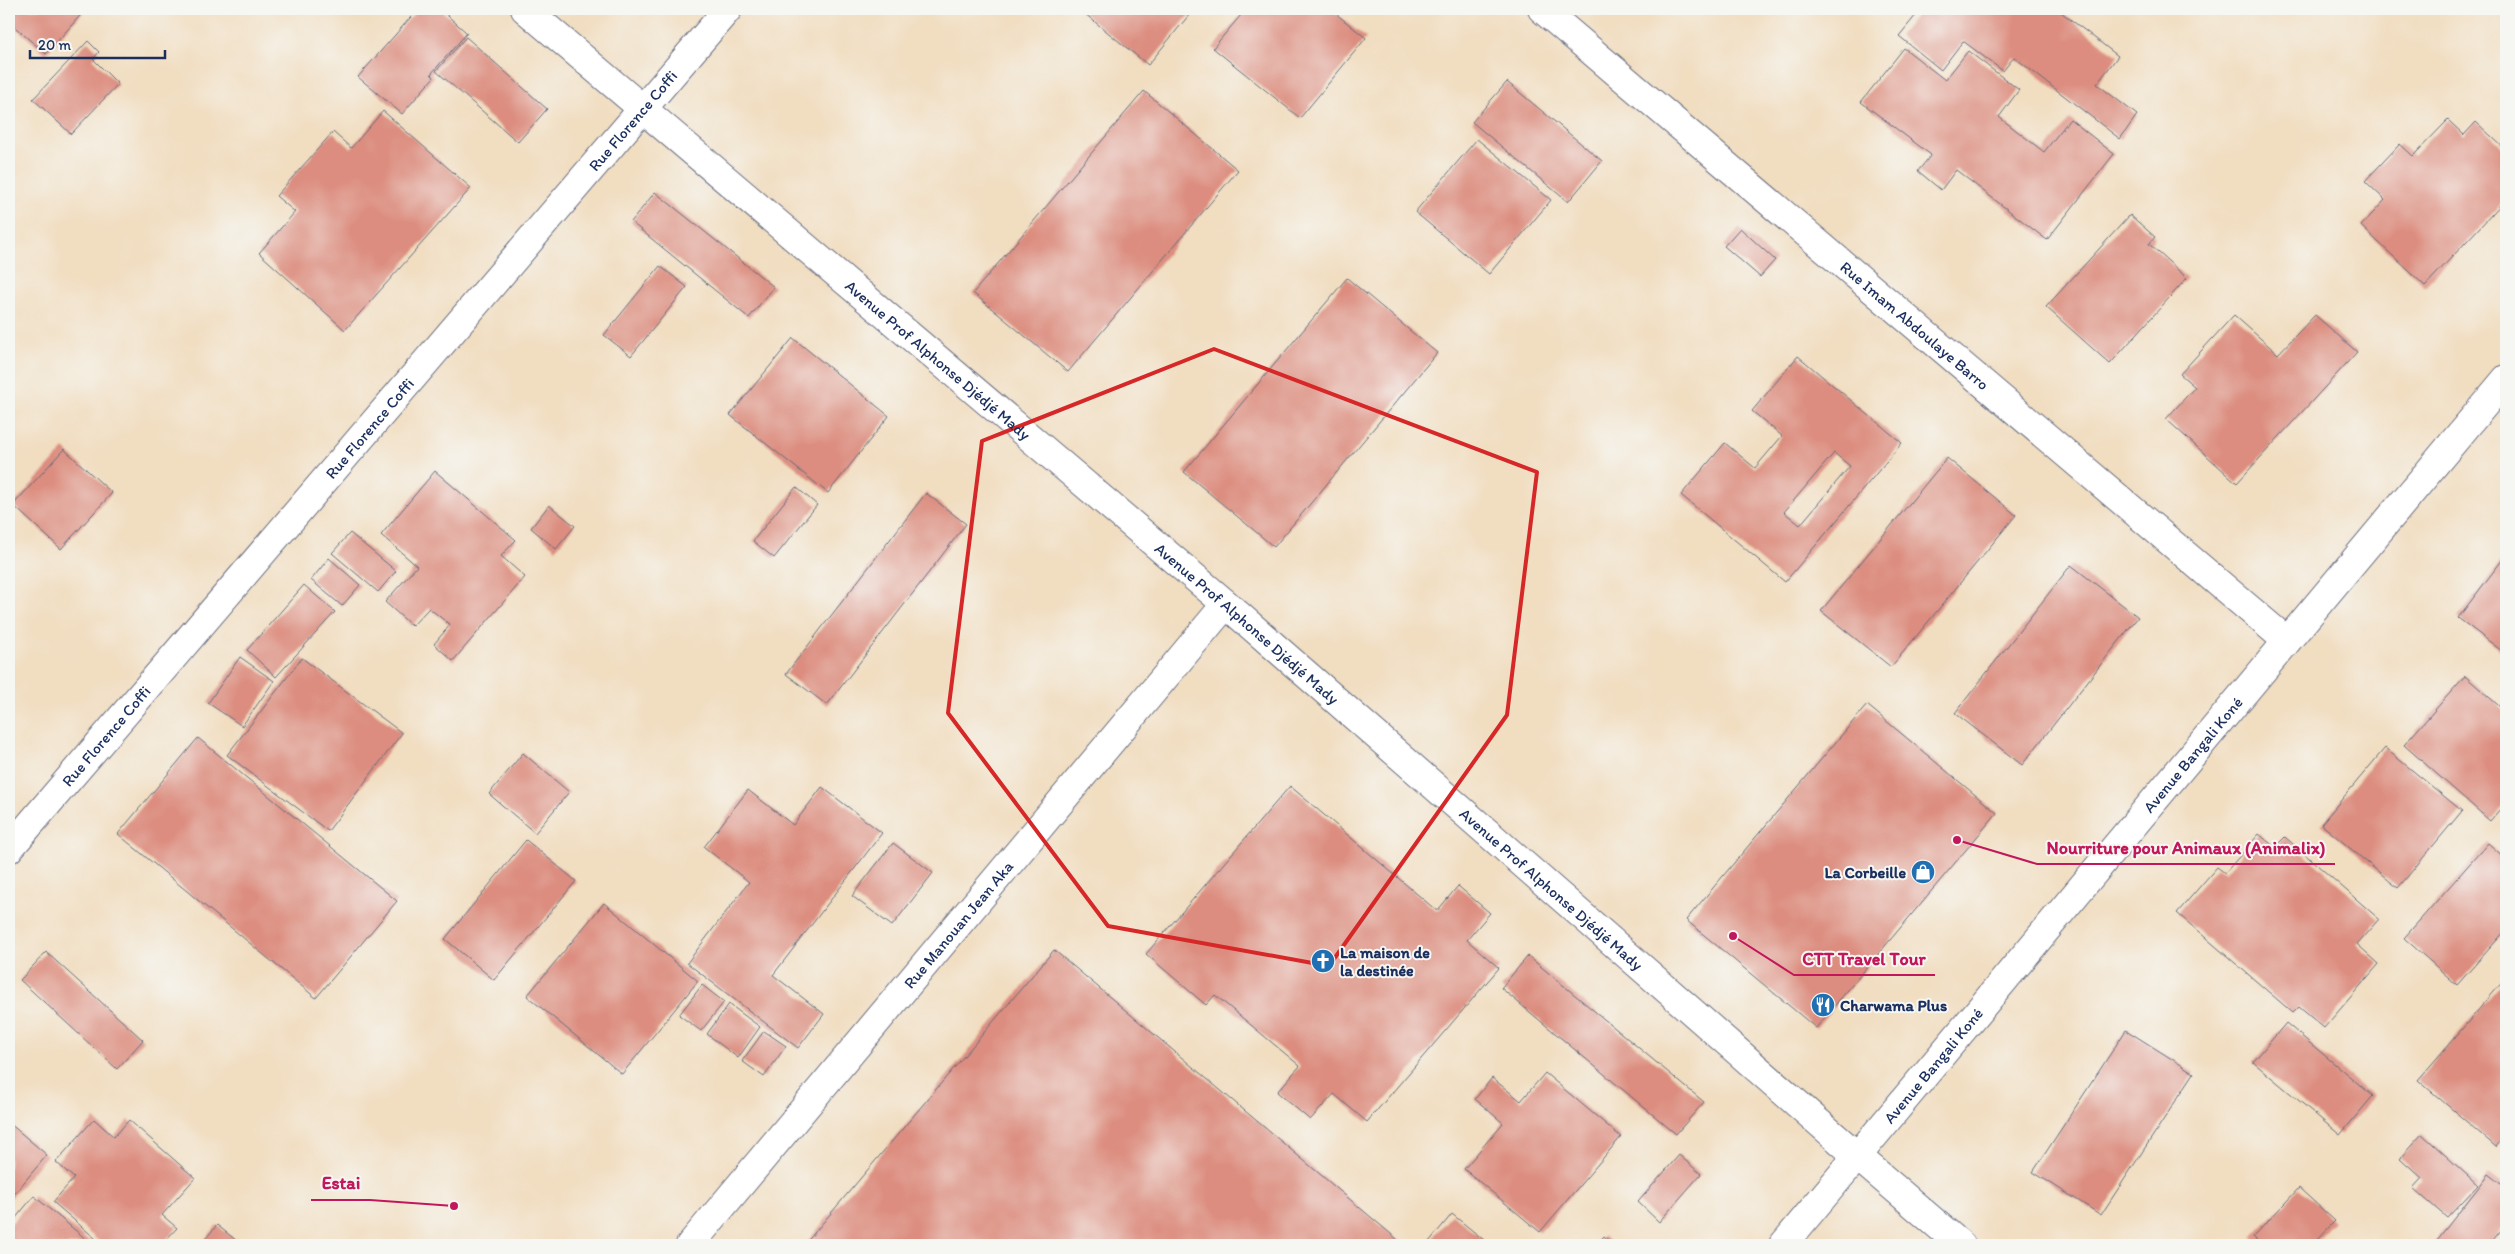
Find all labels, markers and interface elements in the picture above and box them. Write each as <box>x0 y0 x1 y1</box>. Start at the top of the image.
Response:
scale bar <box>30 28 165 60</box>
text: 20 m <box>38 36 72 54</box>
street label: Rue Florence Coffi <box>585 67 681 175</box>
street label: Rue Imam Abdoulaye Barro <box>1836 257 1993 394</box>
street label: Avenue Prof Alphonse Djédjé Mady <box>841 276 1035 444</box>
street label: Rue Florence Coffi <box>321 374 418 483</box>
street label: Avenue Prof Alphonse Djédjé Mady <box>1151 539 1343 709</box>
street label: Rue Florence Coffi <box>58 682 155 790</box>
street label: Avenue Bangali Koné <box>2139 693 2247 816</box>
street label: Avenue Prof Alphonse Djédjé Mady <box>1456 804 1647 975</box>
callout: Nourriture pour Animaux (Animalix) <box>2037 831 2335 864</box>
text: Nourriture pour Animaux (Animalix) <box>2047 837 2326 859</box>
street label: Rue Manouan Jean Aka <box>900 857 1018 992</box>
shop icon: La Corbeille <box>1910 859 1936 885</box>
place label: La Corbeille <box>1824 863 1906 882</box>
callout: CTT Travel Tour <box>1794 942 1935 975</box>
place label: La maison de la destinée <box>1340 943 1430 980</box>
church icon: La maison de la destinée <box>1310 948 1336 974</box>
text: CTT Travel Tour <box>1802 948 1927 970</box>
restaurant icon: Charwama Plus <box>1810 992 1836 1018</box>
place label: Charwama Plus <box>1840 996 1947 1015</box>
street label: Avenue Bangali Koné <box>1880 1004 1987 1127</box>
callout: Estai <box>311 1167 370 1200</box>
text: Estai <box>322 1172 360 1194</box>

